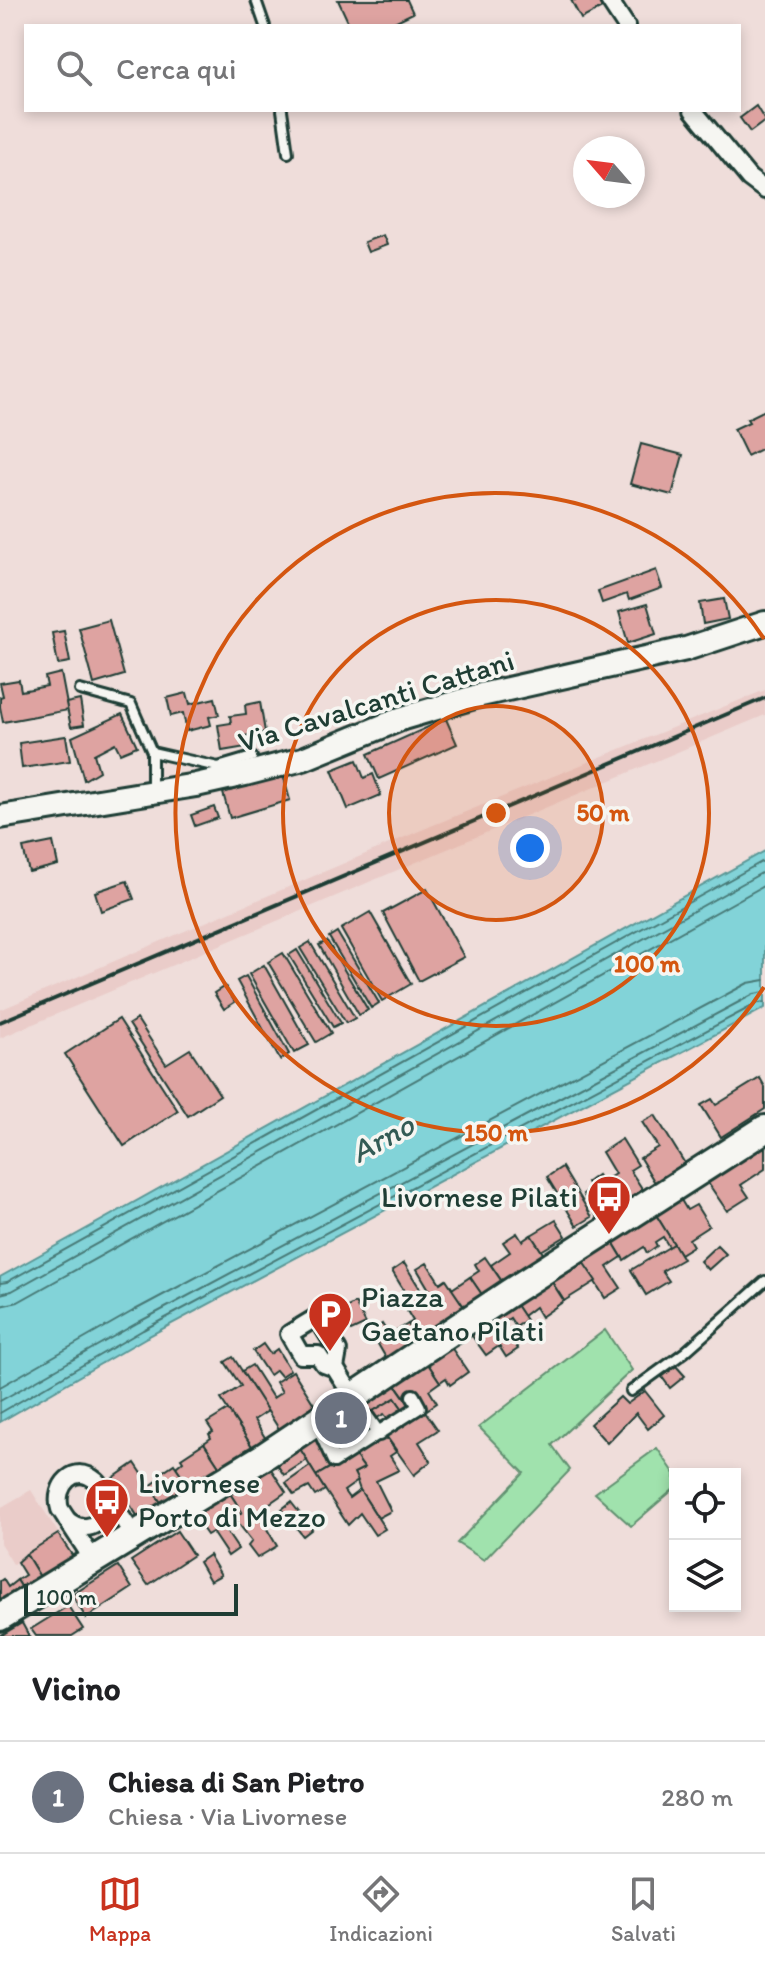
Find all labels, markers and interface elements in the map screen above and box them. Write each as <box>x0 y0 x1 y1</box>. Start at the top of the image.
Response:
search box <box>24 24 741 112</box>
icon: search <box>52 46 96 90</box>
text: Cerca qui <box>116 50 236 87</box>
north arrow <box>573 136 645 208</box>
street label: Via Cavalcanti Cattani <box>233 641 518 760</box>
text: 50 m <box>577 798 630 827</box>
centre of rings <box>482 799 510 827</box>
your location <box>510 828 550 868</box>
text: 100 m <box>614 949 681 978</box>
water label: Arno <box>344 1104 422 1171</box>
text: 150 m <box>464 1118 529 1147</box>
bus stop icon: Livornese Pilati <box>585 1173 633 1236</box>
place label: Livornese Pilati <box>381 1178 578 1215</box>
place label: Piazza Gaetano Pilati <box>361 1278 544 1349</box>
parking icon: Piazza Gaetano Pilati <box>306 1290 354 1353</box>
pin: 1 <box>315 1388 367 1448</box>
place label: Livornese Porto di Mezzo <box>138 1464 326 1535</box>
map controls <box>669 1468 741 1612</box>
button: locate <box>669 1468 741 1540</box>
bus stop icon: Livornese Porto di Mezzo <box>83 1476 131 1539</box>
button: layers <box>669 1540 741 1612</box>
scale bar <box>24 1580 238 1616</box>
text: 100 m <box>36 1584 97 1611</box>
text: Vicino <box>32 1668 121 1709</box>
text: Chiesa di San Pietro <box>108 1763 365 1800</box>
text: 1 <box>52 1781 64 1813</box>
text: 280 m <box>661 1781 733 1813</box>
text: Chiesa · Via Livornese <box>108 1800 347 1832</box>
tab: Mappa <box>89 1872 151 1947</box>
tab: Indicazioni <box>329 1872 433 1947</box>
tab: Salvati <box>611 1872 676 1947</box>

